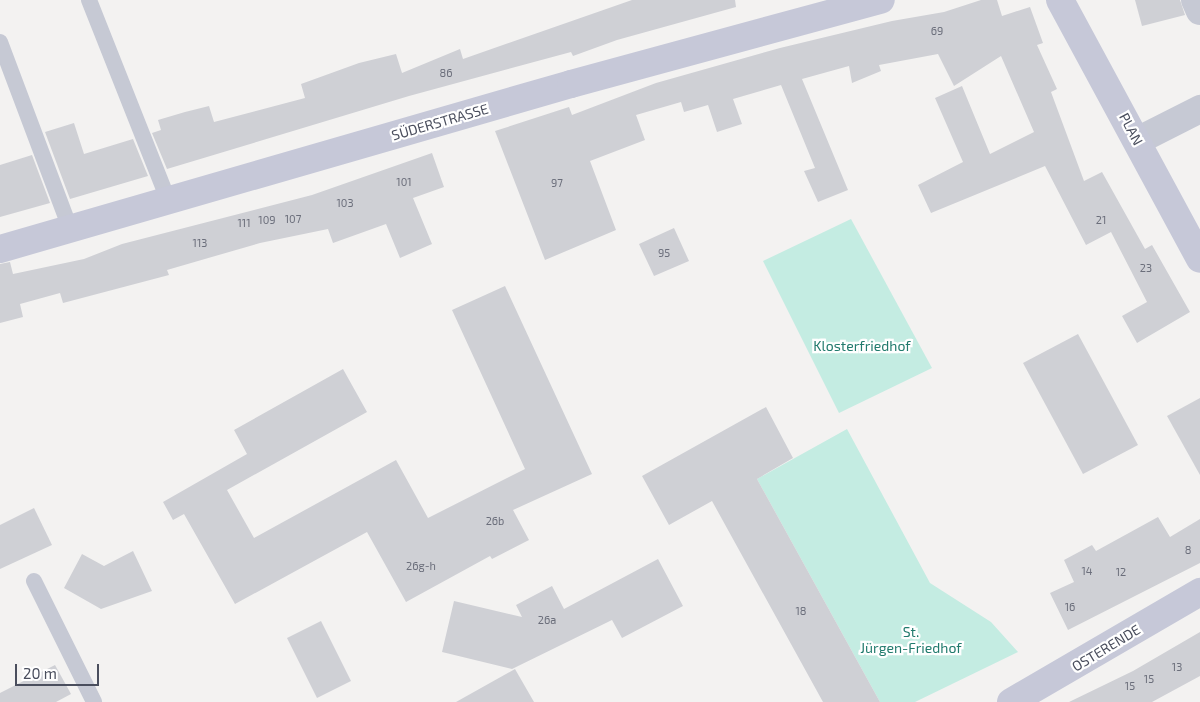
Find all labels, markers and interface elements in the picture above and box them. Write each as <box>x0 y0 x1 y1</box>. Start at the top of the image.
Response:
house number: 69 <box>931 24 943 38</box>
house number: 86 <box>440 66 452 80</box>
street label: SÜDERSTRASSE <box>390 100 490 144</box>
street label: PLAN <box>1116 110 1146 148</box>
house number: 101 <box>396 175 412 189</box>
house number: 97 <box>551 176 563 190</box>
house number: 103 <box>336 196 354 210</box>
house number: 107 <box>285 212 301 226</box>
house number: 109 <box>258 213 276 227</box>
house number: 21 <box>1096 213 1106 227</box>
house number: 111 <box>237 216 251 230</box>
house number: 113 <box>193 236 207 250</box>
house number: 95 <box>658 246 670 260</box>
house number: 23 <box>1140 261 1152 275</box>
park label: Klosterfriedhof <box>813 338 911 354</box>
house number: 26b <box>486 514 504 528</box>
house number: 8 <box>1185 543 1191 557</box>
house number: 26g-h <box>406 559 436 573</box>
house number: 14 <box>1081 564 1093 578</box>
house number: 12 <box>1116 565 1126 579</box>
house number: 16 <box>1065 600 1075 614</box>
house number: 18 <box>795 604 807 618</box>
house number: 26a <box>538 613 556 627</box>
street label: OSTERENDE <box>1069 621 1143 675</box>
park label: St. Jürgen-Friedhof <box>860 624 962 656</box>
scale bar <box>18 654 101 686</box>
house number: 13 <box>1172 660 1182 674</box>
text: 20 m <box>23 664 57 682</box>
house number: 15 <box>1144 672 1154 686</box>
house number: 15 <box>1125 679 1135 693</box>

